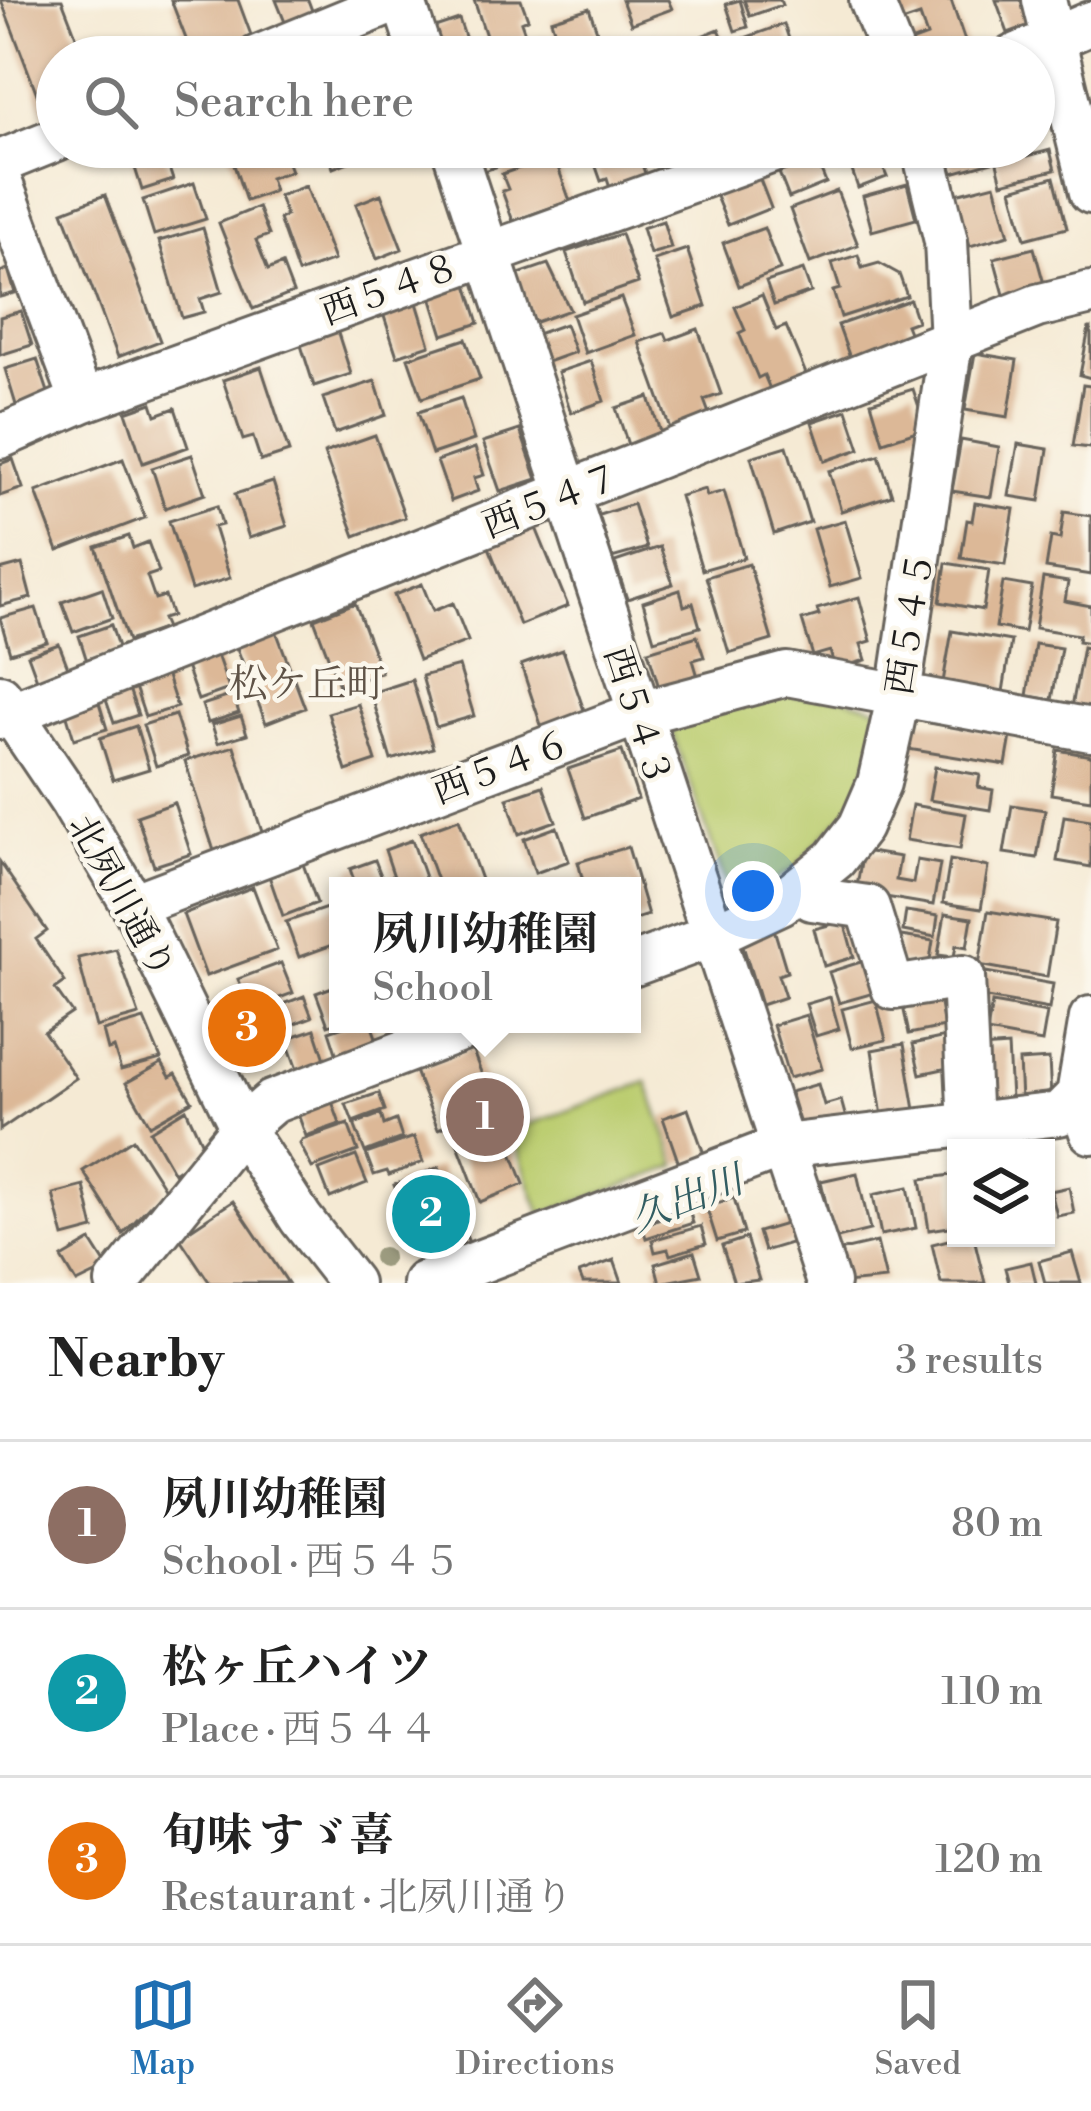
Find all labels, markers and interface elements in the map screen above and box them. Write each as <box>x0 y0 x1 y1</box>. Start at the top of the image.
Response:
search box <box>36 36 1055 168</box>
icon: search <box>78 69 144 135</box>
text: Search here <box>174 74 414 131</box>
street label: 西５４８ <box>315 245 466 336</box>
street label: 西５４７ <box>477 456 627 549</box>
street label: 西５４５ <box>878 549 945 698</box>
street label: 西５４３ <box>593 641 680 792</box>
district label: 松ケ丘町 <box>229 661 385 710</box>
street label: 西５４６ <box>427 722 577 815</box>
street label: 北夙川通り <box>57 808 184 987</box>
your location <box>723 861 783 921</box>
popup <box>329 877 641 1033</box>
text: 夙川幼稚園 <box>372 907 598 964</box>
text: School <box>372 964 493 1013</box>
pin: 3 <box>208 983 286 1073</box>
pin: 1 <box>446 1072 524 1162</box>
map controls <box>947 1139 1055 1247</box>
button: layers <box>947 1139 1055 1247</box>
water label: 久出川 <box>623 1155 754 1244</box>
pin: 2 <box>392 1169 470 1259</box>
text: Nearby <box>48 1329 224 1393</box>
text: 3 results <box>895 1337 1043 1386</box>
text: 夙川幼稚園 <box>162 1472 387 1529</box>
text: 1 <box>78 1500 96 1549</box>
text: 80 m <box>951 1500 1043 1549</box>
text: School · 西５４５ <box>162 1538 461 1587</box>
text: 松ヶ丘ハイツ <box>162 1640 432 1697</box>
text: 2 <box>75 1668 99 1717</box>
text: 110 m <box>941 1668 1043 1717</box>
text: Place · 西５４４ <box>162 1706 438 1755</box>
text: 旬味 すゞ喜 <box>162 1808 394 1865</box>
text: 3 <box>75 1836 99 1885</box>
text: 120 m <box>935 1836 1043 1885</box>
text: Restaurant · 北夙川通り <box>162 1874 573 1923</box>
tab: Map <box>130 1972 196 2085</box>
tab: Directions <box>456 1972 615 2085</box>
tab: Saved <box>874 1972 961 2085</box>

